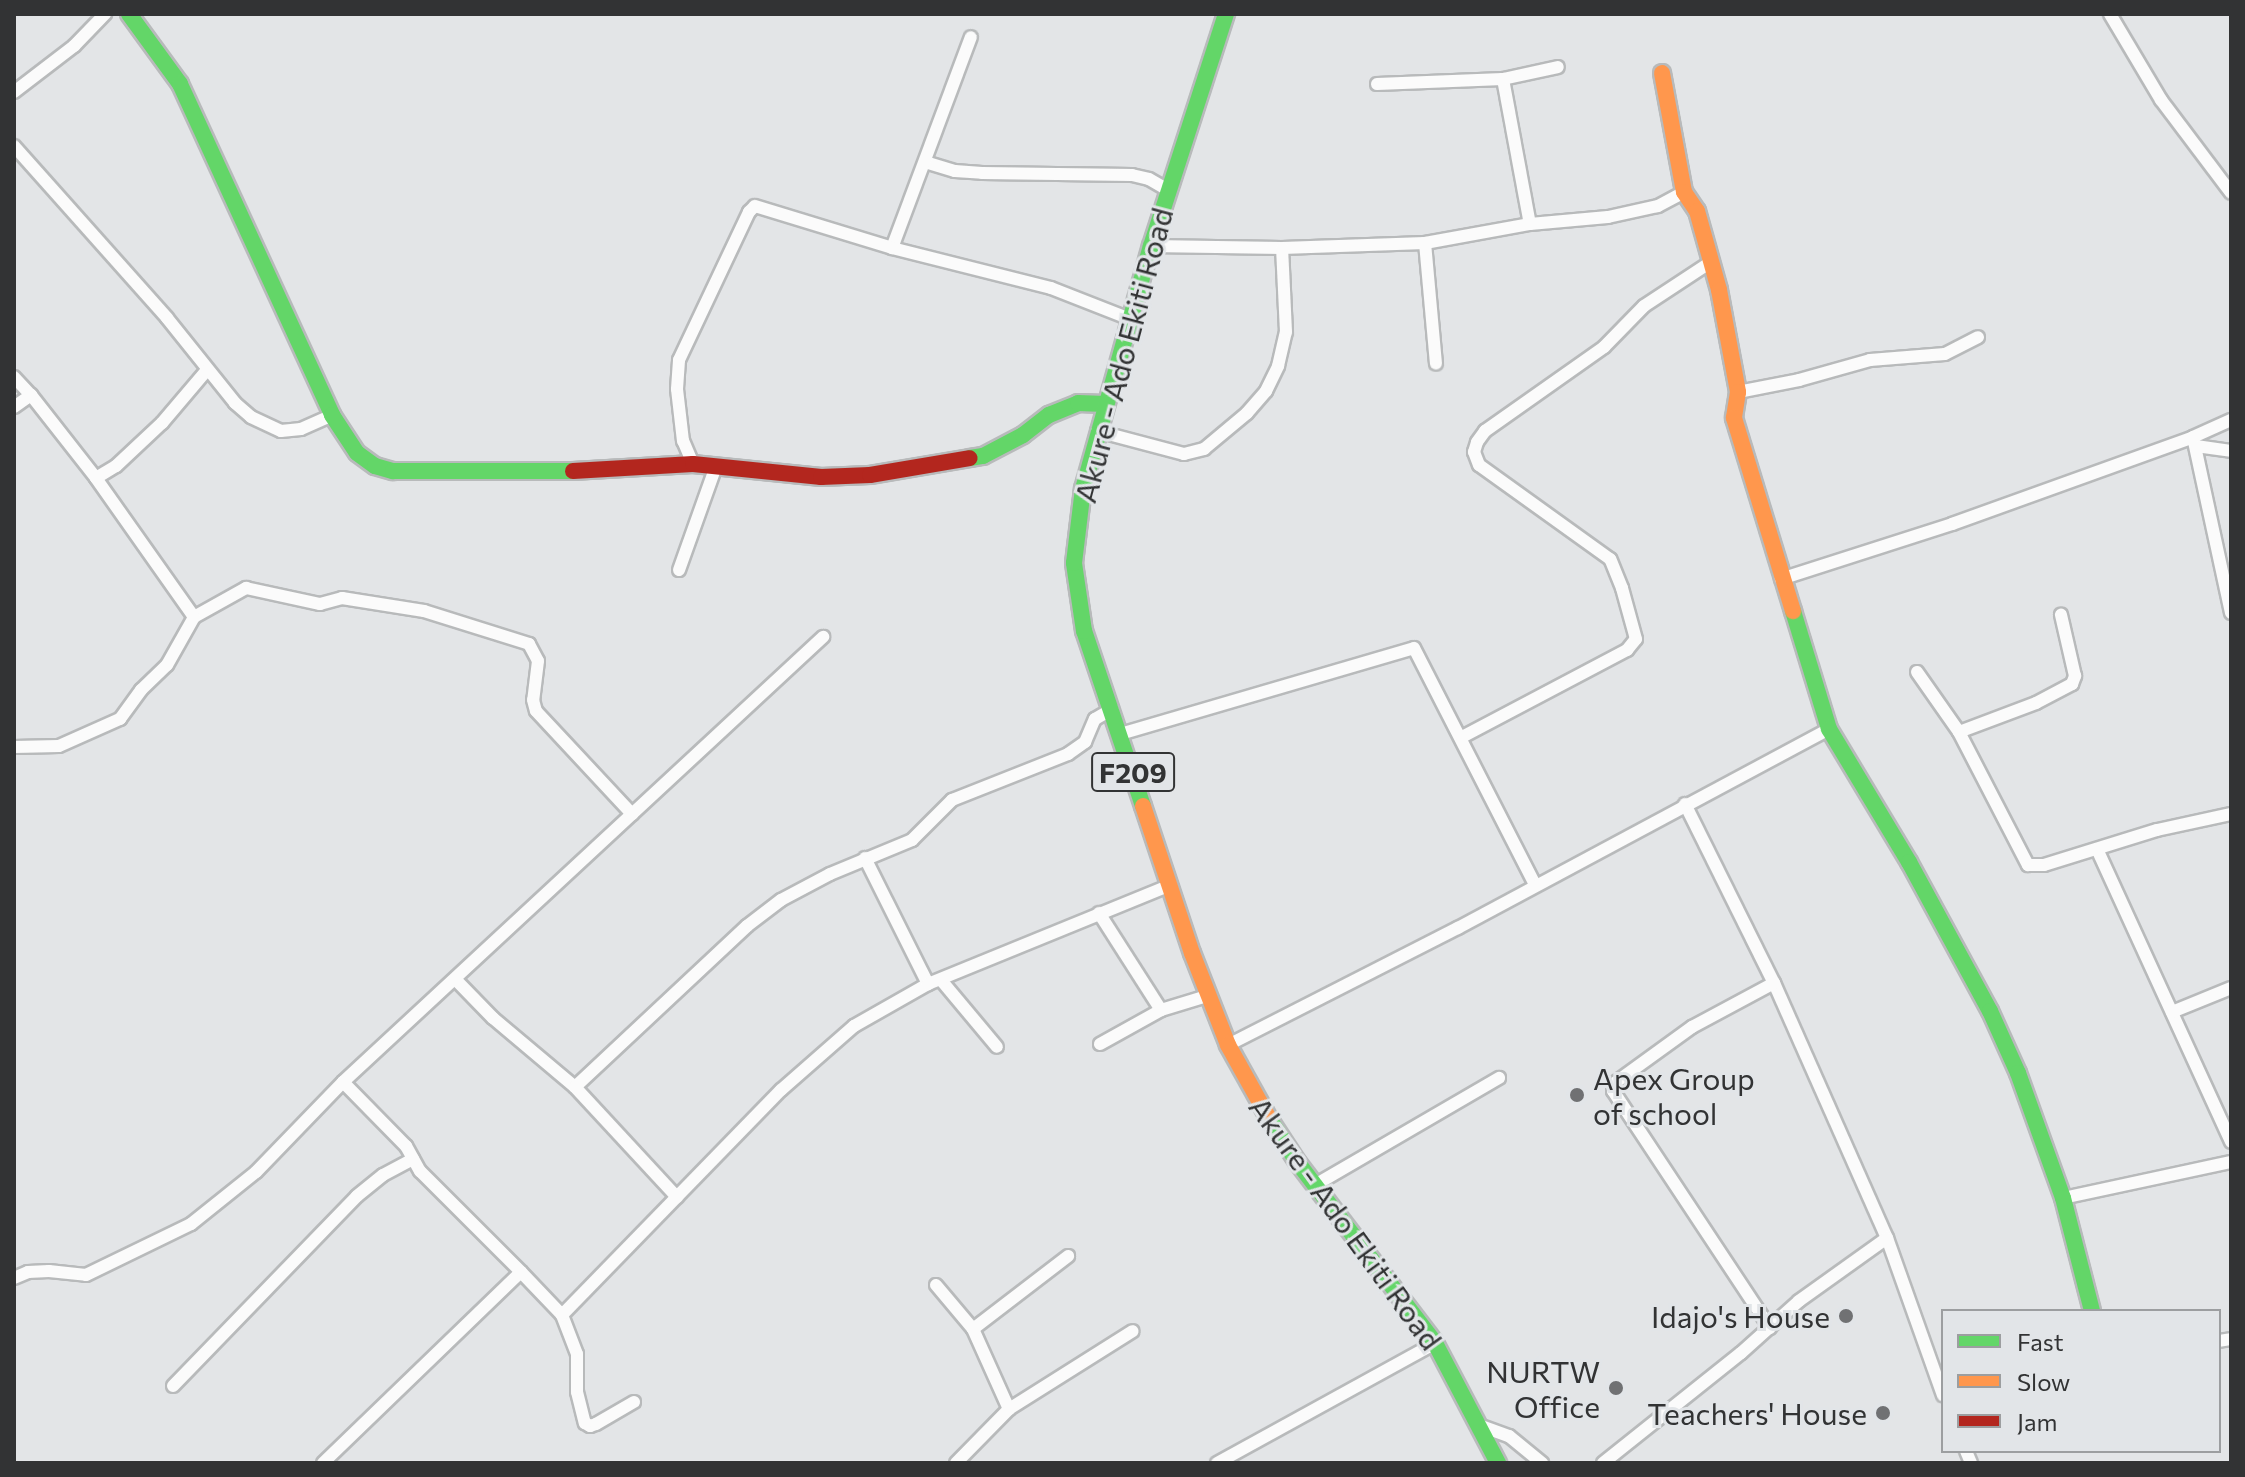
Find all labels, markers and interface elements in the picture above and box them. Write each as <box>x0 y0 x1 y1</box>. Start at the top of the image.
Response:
street label: Akure - Ado Ekiti Road <box>1066 204 1180 506</box>
road number: F209 <box>1091 748 1175 796</box>
place label: Apex Group of school <box>1593 1060 1755 1130</box>
marker: Apex Group of school <box>1568 1086 1586 1104</box>
street label: Akure - Ado Ekiti Road <box>1242 1090 1450 1356</box>
place label: Idajo's House <box>1651 1298 1830 1334</box>
marker: Idajo's House <box>1837 1307 1855 1325</box>
legend <box>1941 1309 2221 1453</box>
text: Fast <box>2017 1327 2064 1356</box>
place label: NURTW Office <box>1486 1353 1600 1424</box>
text: Slow <box>2017 1367 2070 1396</box>
marker: NURTW Office <box>1607 1379 1625 1397</box>
place label: Teachers' House <box>1647 1395 1867 1431</box>
marker: Teachers' House <box>1874 1404 1892 1422</box>
text: Jam <box>2017 1407 2057 1436</box>

